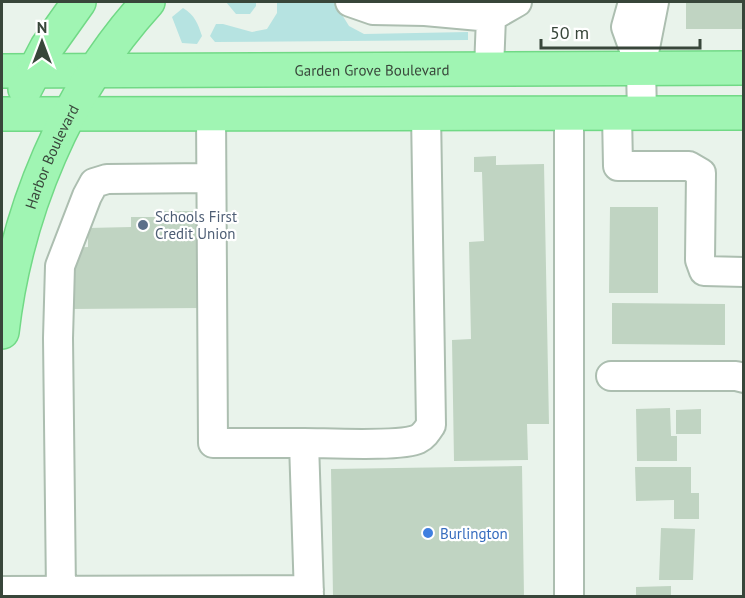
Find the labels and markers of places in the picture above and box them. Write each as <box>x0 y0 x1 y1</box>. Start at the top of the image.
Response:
place label: Schools First Credit Union <box>155 207 237 243</box>
marker: Schools First Credit Union <box>136 218 150 232</box>
place label: Burlington <box>440 524 508 543</box>
marker: Burlington <box>421 526 435 540</box>

